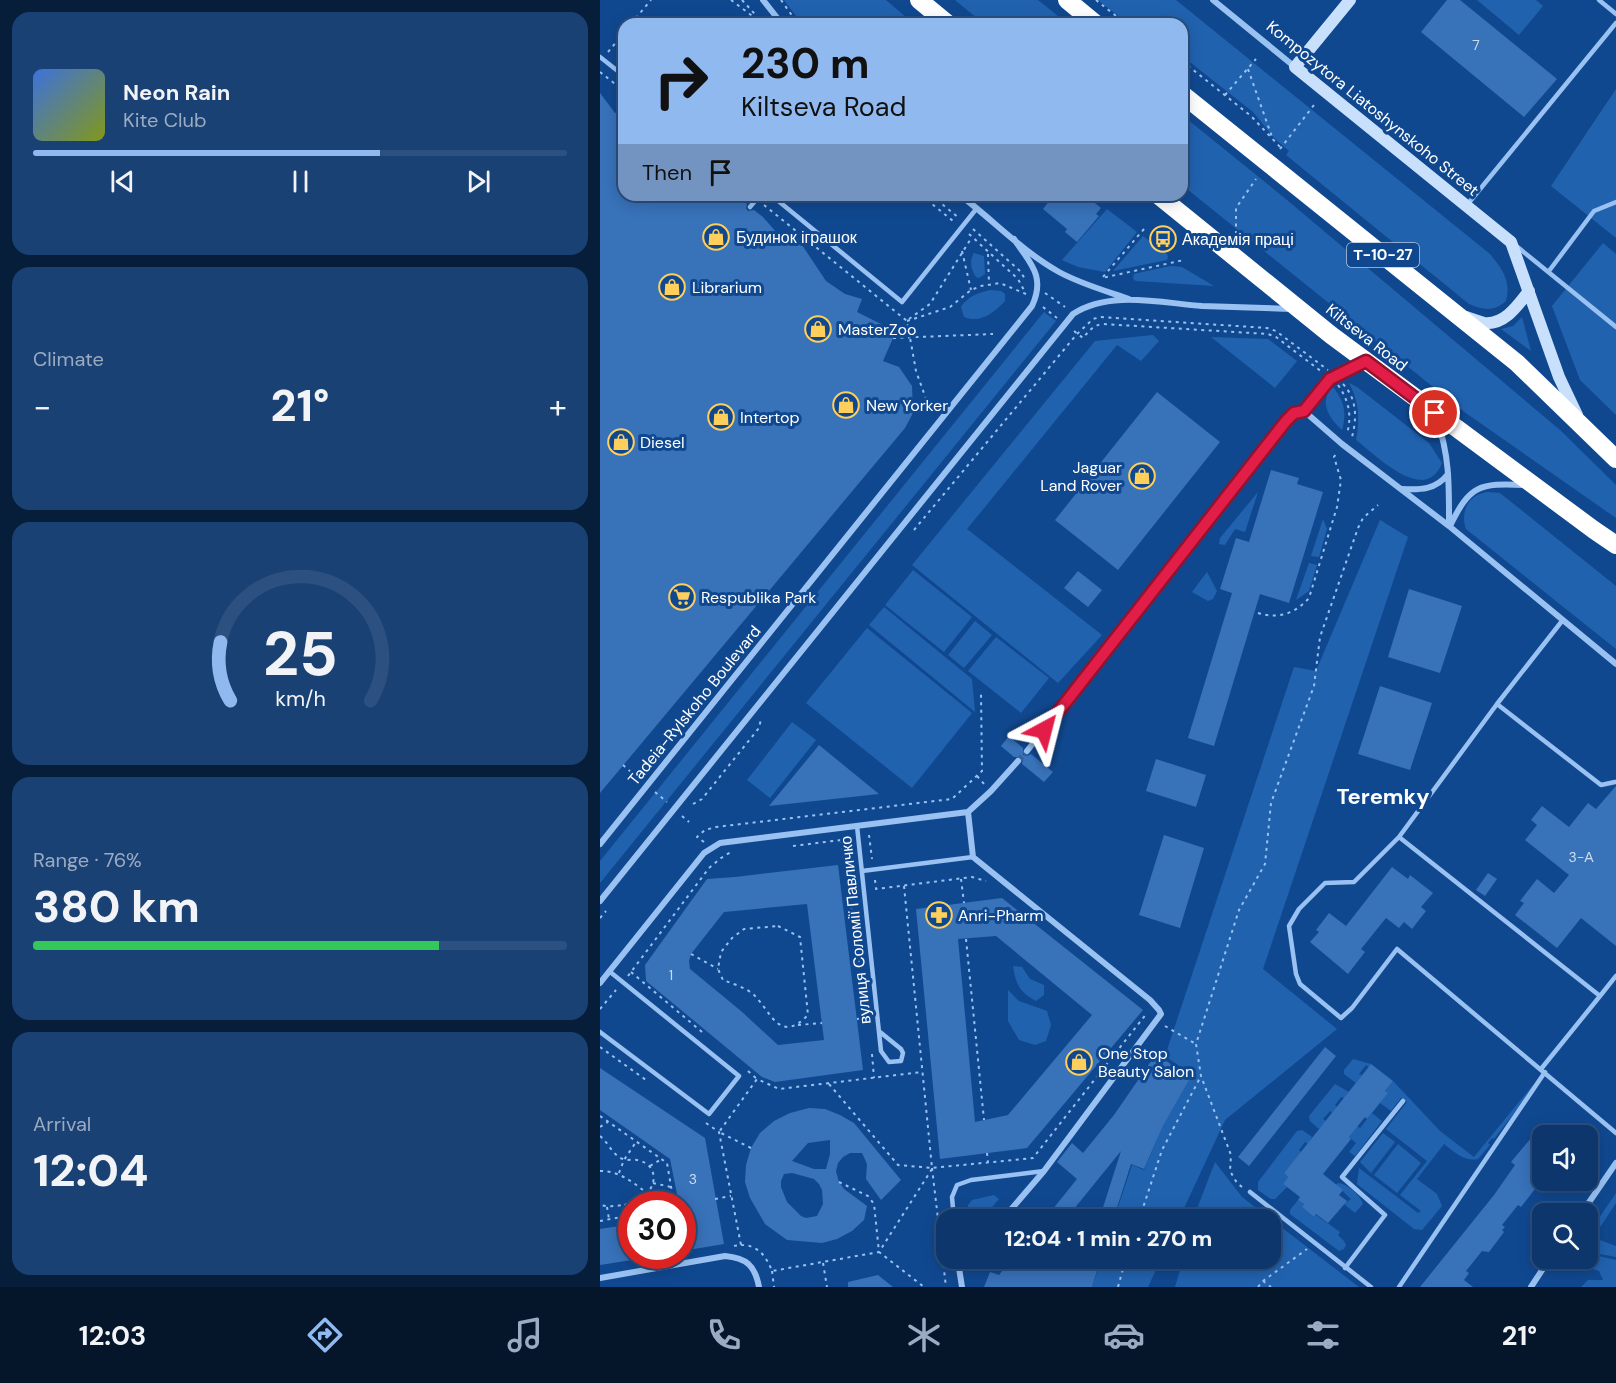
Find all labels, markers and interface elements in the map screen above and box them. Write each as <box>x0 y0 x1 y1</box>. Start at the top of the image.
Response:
street label: Kompozytora Liatoshynskoho Street <box>1262 16 1483 201</box>
text: 230 m <box>741 36 870 91</box>
house number: 7 <box>1472 36 1480 54</box>
icon: right <box>642 42 720 120</box>
text: Neon Rain <box>123 78 230 107</box>
text: Kiltseva Road <box>741 89 906 124</box>
text: Kite Club <box>123 107 207 133</box>
icon: arrive <box>704 156 737 189</box>
text: Then <box>642 158 692 187</box>
icon: previous <box>106 165 139 198</box>
icon: pause <box>284 165 317 198</box>
icon: next <box>462 165 495 198</box>
shop icon: Будинок іграшок <box>701 222 731 252</box>
bus stop icon: Академія праці <box>1148 224 1178 254</box>
place label: Будинок іграшок <box>736 227 858 248</box>
place label: Академія праці <box>1182 229 1294 250</box>
road number: Т-10-27 <box>1347 243 1419 267</box>
shop icon: Librarium <box>657 272 687 302</box>
place label: Librarium <box>692 277 762 298</box>
street label: Kiltseva Road <box>1322 299 1412 376</box>
shop icon: MasterZoo <box>803 314 833 344</box>
place label: MasterZoo <box>838 319 917 340</box>
text: Climate <box>33 346 104 372</box>
text: 21° <box>270 376 330 435</box>
text: − <box>33 385 51 428</box>
text: + <box>549 385 567 428</box>
pin <box>1409 387 1460 438</box>
shop icon: New Yorker <box>831 390 861 420</box>
place label: New Yorker <box>866 395 948 416</box>
icon: arrive <box>1418 396 1451 429</box>
shop icon: Intertop <box>706 402 736 432</box>
place label: Intertop <box>740 407 800 428</box>
shop icon: Diesel <box>606 427 636 457</box>
place label: Diesel <box>640 432 685 453</box>
place label: Jaguar Land Rover <box>1040 457 1122 496</box>
shop icon: Jaguar Land Rover <box>1127 461 1157 491</box>
supermarket icon: Respublika Park <box>667 582 697 612</box>
place label: Respublika Park <box>701 587 816 608</box>
text: 25 <box>263 613 337 694</box>
street label: Tadeia-Rylskoho Boulevard <box>623 621 765 790</box>
text: km/h <box>275 685 325 713</box>
position arrow <box>1012 698 1076 762</box>
district label: Teremky <box>1336 782 1430 811</box>
street label: вулиця Соломії Павличко <box>835 835 876 1025</box>
text: Range · 76% <box>33 847 142 873</box>
house number: 3-А <box>1568 848 1594 866</box>
text: 380 km <box>33 877 200 936</box>
pharmacy icon: Anri-Pharm <box>924 900 954 930</box>
place label: Anri-Pharm <box>958 905 1044 926</box>
house number: 1 <box>669 966 673 984</box>
place label: One Stop Beauty Salon <box>1098 1043 1194 1082</box>
shop icon: One Stop Beauty Salon <box>1064 1047 1094 1077</box>
text: Arrival <box>33 1111 91 1137</box>
map controls <box>1532 1125 1598 1269</box>
button: sound <box>1532 1125 1598 1191</box>
text: 12:04 <box>33 1141 149 1200</box>
house number: 3 <box>689 1170 697 1188</box>
speed limit sign: 30 <box>618 1191 696 1269</box>
button: search <box>1532 1203 1598 1269</box>
text: 12:04 · 1 min · 270 m <box>1005 1224 1212 1253</box>
icon: directions <box>304 1314 346 1356</box>
icon: music <box>504 1314 546 1356</box>
icon: phone <box>703 1314 745 1356</box>
icon: climate <box>903 1314 945 1356</box>
icon: car <box>1103 1314 1145 1356</box>
icon: filters <box>1302 1314 1344 1356</box>
text: 12:03 <box>79 1318 146 1353</box>
text: 21° <box>1502 1318 1537 1353</box>

